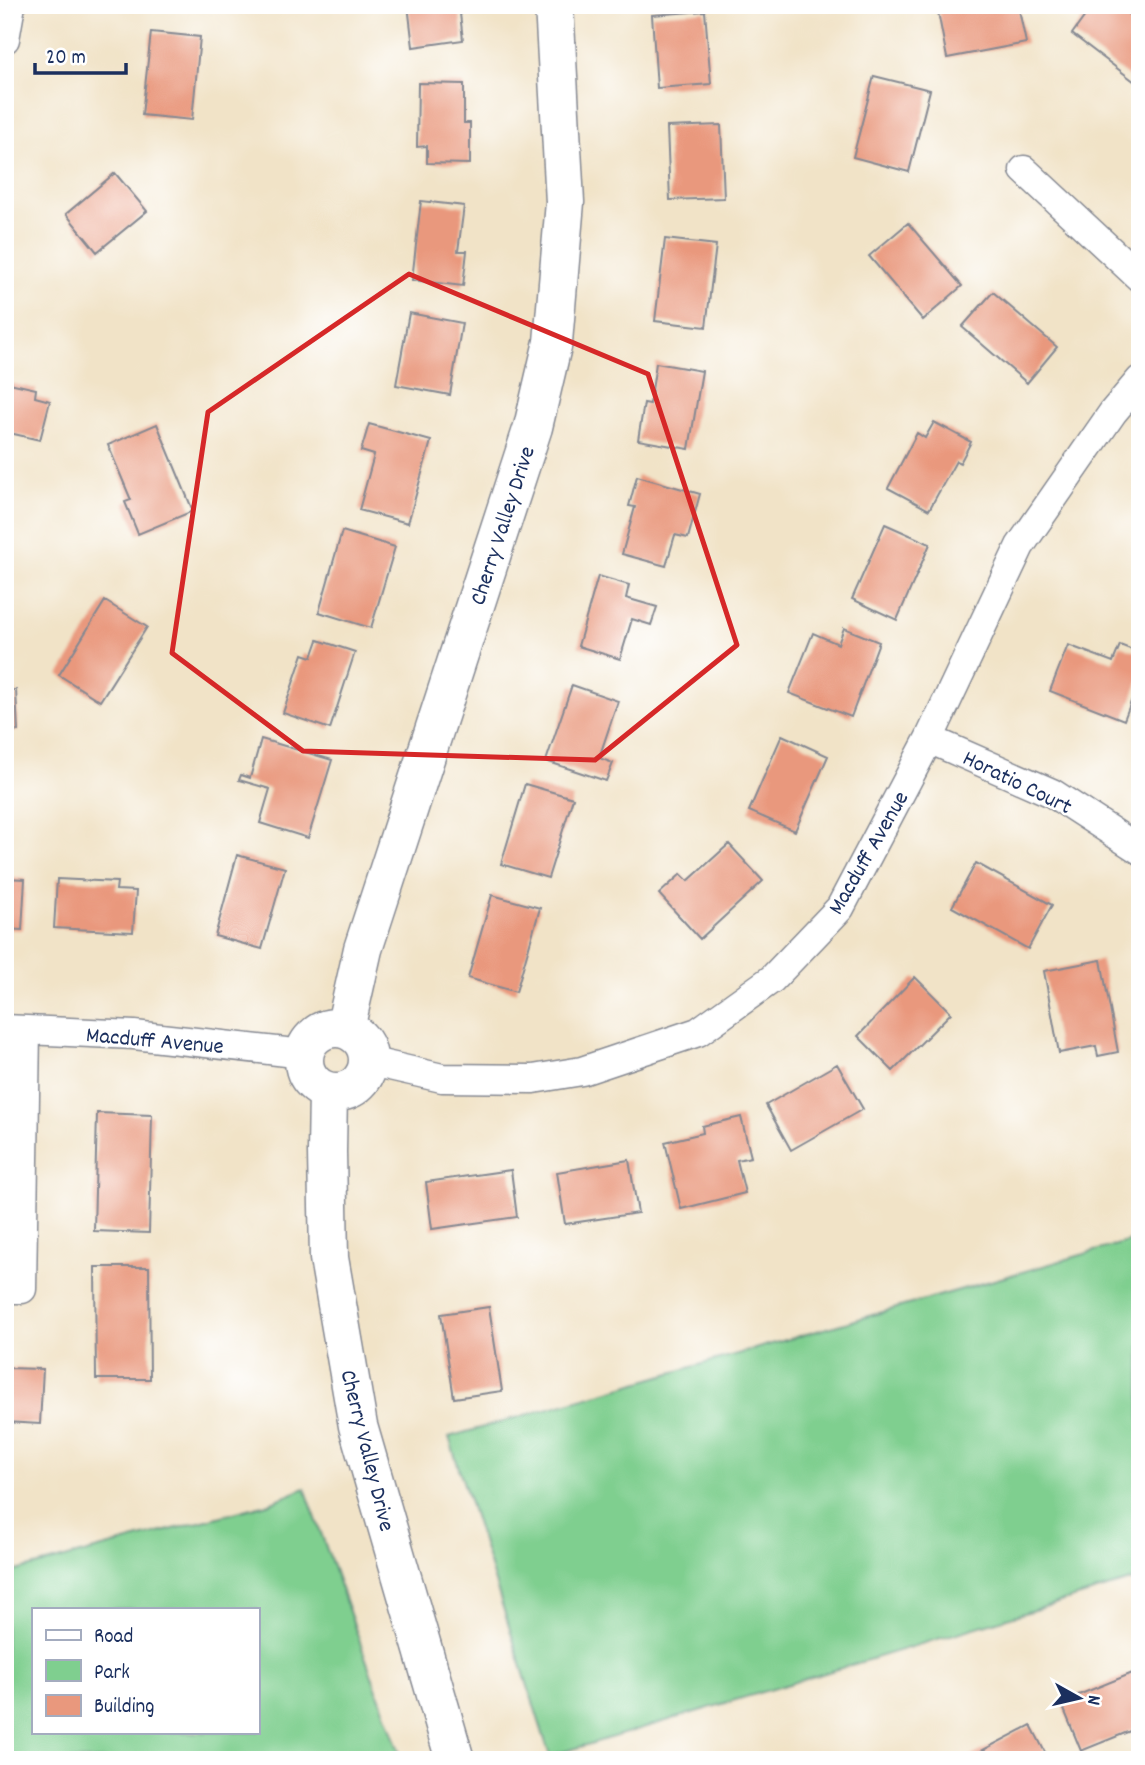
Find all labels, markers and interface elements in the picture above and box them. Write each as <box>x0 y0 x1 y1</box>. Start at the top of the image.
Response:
scale bar <box>35 32 126 76</box>
text: 20 m <box>46 44 86 74</box>
street label: Cherry Valley Drive <box>463 442 546 610</box>
street label: Horatio Court <box>956 743 1077 825</box>
street label: Macduff Avenue <box>821 786 919 922</box>
street label: Macduff Avenue <box>85 1020 225 1065</box>
street label: Cherry Valley Drive <box>330 1367 402 1535</box>
legend <box>32 1608 259 1734</box>
text: Road <box>94 1623 133 1653</box>
text: Park <box>94 1659 130 1689</box>
north arrow <box>1044 1664 1114 1734</box>
text: Building <box>94 1693 154 1723</box>
text: N <box>1078 1693 1106 1706</box>

